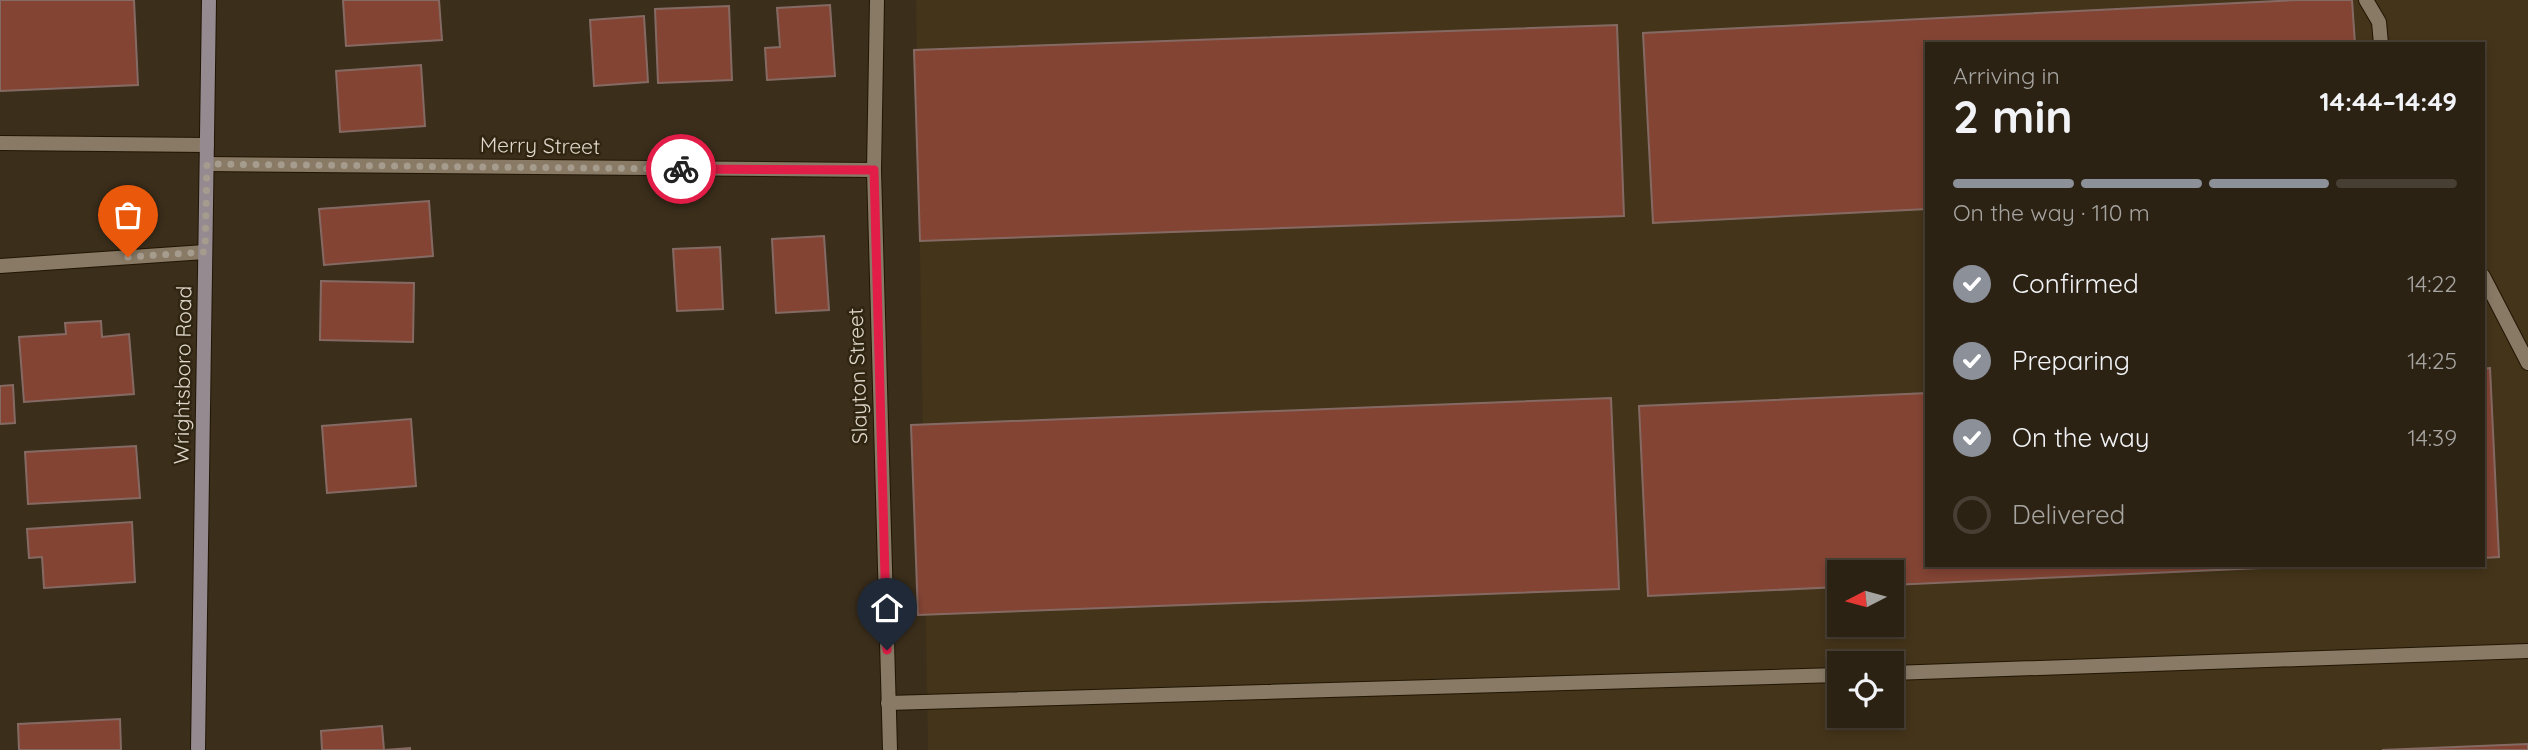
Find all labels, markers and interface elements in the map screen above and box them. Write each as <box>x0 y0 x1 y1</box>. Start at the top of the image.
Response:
text: Arriving in <box>1953 61 2060 90</box>
text: 14:44–14:49 <box>2320 85 2457 118</box>
text: 2 min <box>1953 87 2073 145</box>
street label: Merry Street <box>480 131 600 159</box>
courier <box>646 134 716 204</box>
icon: bike <box>662 150 700 188</box>
pin <box>98 185 158 257</box>
icon: bag <box>109 196 147 234</box>
text: On the way · 110 m <box>1953 198 2150 227</box>
icon: check <box>1953 265 1991 303</box>
text: Confirmed <box>2012 267 2139 300</box>
text: 14:22 <box>2407 269 2457 298</box>
street label: Wrightsboro Road <box>167 285 197 465</box>
street label: Slayton Street <box>842 307 872 445</box>
icon: check <box>1953 342 1991 380</box>
text: Preparing <box>2012 344 2130 377</box>
text: 14:25 <box>2407 346 2457 375</box>
icon: check <box>1953 419 1991 457</box>
text: On the way <box>2012 421 2150 454</box>
text: 14:39 <box>2408 423 2457 452</box>
text: Delivered <box>2012 498 2125 531</box>
north arrow <box>1827 560 1904 637</box>
map controls <box>1827 560 1904 728</box>
pin <box>857 578 917 650</box>
icon: home <box>868 589 906 627</box>
button: locate <box>1827 651 1904 728</box>

